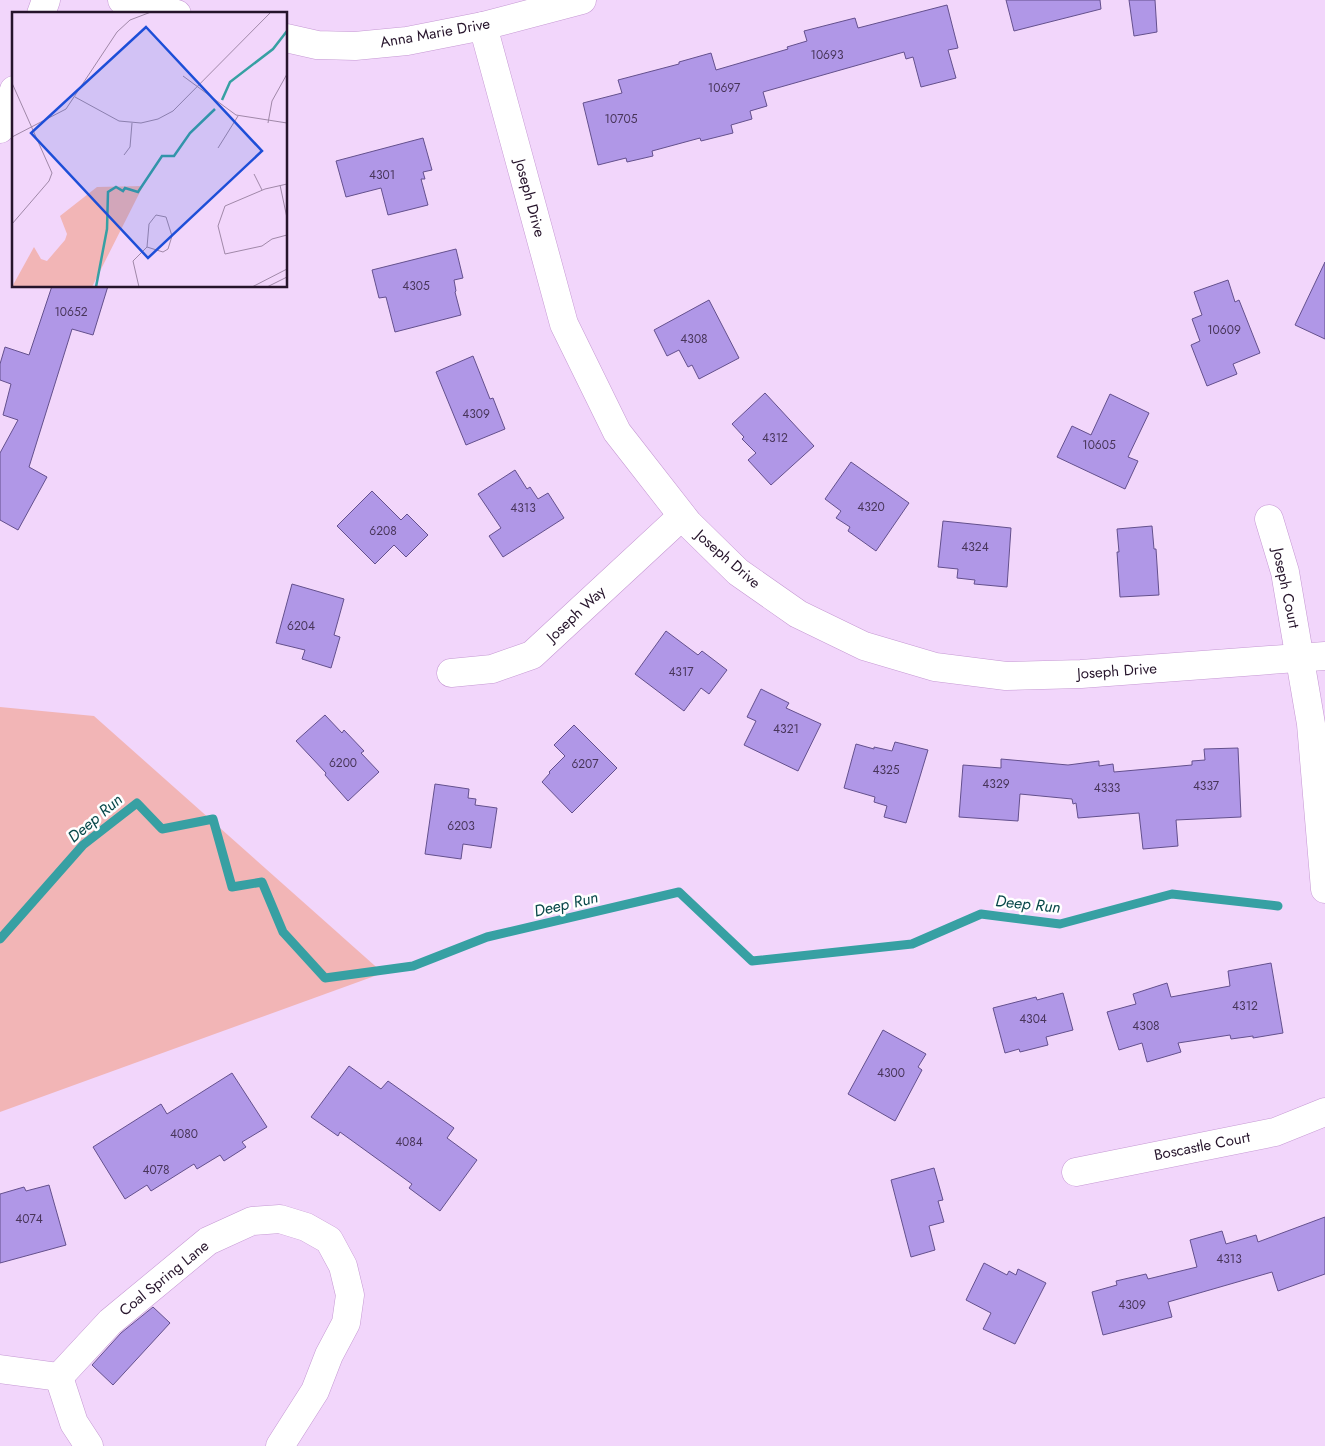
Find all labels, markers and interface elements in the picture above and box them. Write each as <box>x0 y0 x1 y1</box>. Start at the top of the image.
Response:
inset map <box>12 12 288 288</box>
street label: Anna Marie Drive <box>378 12 492 54</box>
house number: 10693 <box>811 46 844 64</box>
house number: 10697 <box>708 79 741 97</box>
house number: 10705 <box>605 110 638 128</box>
street label: Joseph Drive <box>509 155 551 240</box>
house number: 4301 <box>369 166 395 184</box>
house number: 4305 <box>402 277 430 295</box>
house number: 10652 <box>54 303 88 321</box>
house number: 10609 <box>1207 321 1241 339</box>
house number: 4308 <box>680 330 708 348</box>
house number: 4309 <box>462 405 490 423</box>
house number: 4312 <box>762 429 788 447</box>
house number: 10605 <box>1082 436 1116 454</box>
house number: 4320 <box>857 498 885 516</box>
house number: 4313 <box>510 499 536 517</box>
house number: 6208 <box>369 522 397 540</box>
street label: Joseph Drive <box>689 523 766 594</box>
house number: 4324 <box>961 538 989 556</box>
street label: Joseph Court <box>1266 544 1305 631</box>
street label: Joseph Way <box>540 581 611 648</box>
house number: 6204 <box>287 617 315 635</box>
street label: Joseph Drive <box>1074 657 1158 685</box>
house number: 4317 <box>668 663 694 681</box>
house number: 4321 <box>773 720 799 738</box>
house number: 6200 <box>329 754 357 772</box>
house number: 6207 <box>571 755 599 773</box>
house number: 4325 <box>872 761 900 779</box>
house number: 4329 <box>982 775 1010 793</box>
house number: 4337 <box>1193 777 1220 795</box>
house number: 4333 <box>1094 779 1121 797</box>
water label: Deep Run <box>63 788 127 848</box>
house number: 6203 <box>447 817 475 835</box>
water label: Deep Run <box>532 885 600 923</box>
water label: Deep Run <box>994 889 1062 919</box>
house number: 4312 <box>1232 997 1258 1015</box>
house number: 4304 <box>1019 1010 1047 1028</box>
house number: 4308 <box>1132 1017 1160 1035</box>
house number: 4300 <box>877 1064 905 1082</box>
house number: 4080 <box>170 1125 198 1143</box>
street label: Boscastle Court <box>1152 1126 1252 1166</box>
house number: 4084 <box>395 1133 423 1151</box>
house number: 4078 <box>142 1161 170 1179</box>
house number: 4074 <box>15 1210 43 1228</box>
street label: Coal Spring Lane <box>114 1235 214 1321</box>
house number: 4313 <box>1216 1250 1242 1268</box>
house number: 4309 <box>1118 1296 1146 1314</box>

